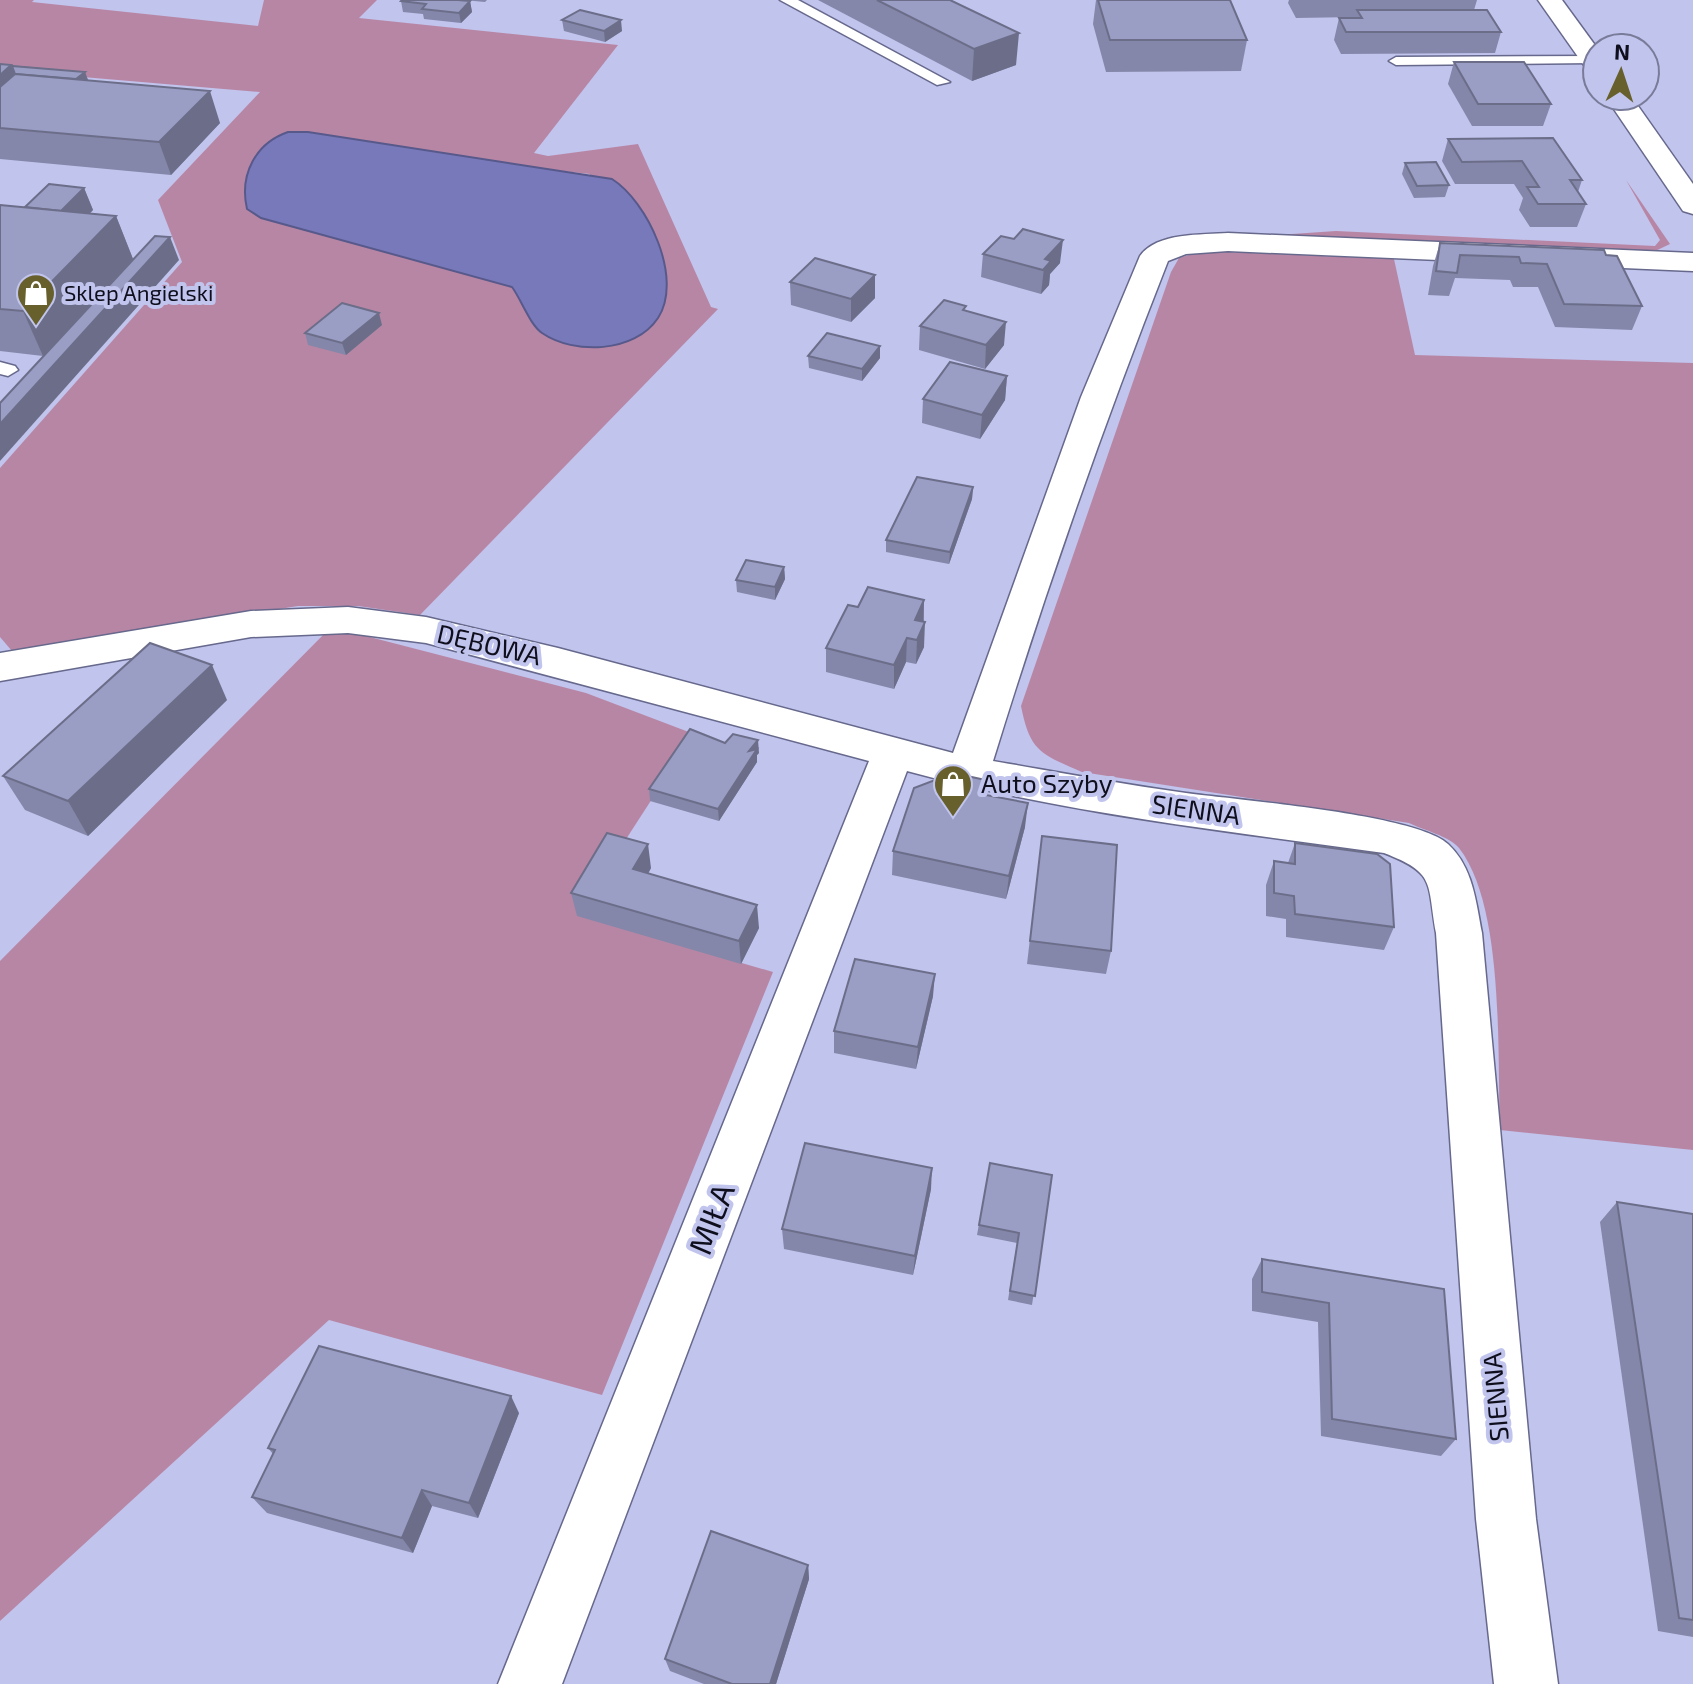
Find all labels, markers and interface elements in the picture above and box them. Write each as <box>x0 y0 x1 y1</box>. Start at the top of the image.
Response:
north arrow <box>1581 32 1661 112</box>
text: N <box>1613 38 1631 64</box>
shop icon: Sklep Angielski <box>15 272 57 327</box>
place label: Sklep Angielski <box>64 279 213 305</box>
street label: DĘBOWA <box>434 617 544 671</box>
shop icon: Auto Szyby <box>932 763 974 818</box>
place label: Auto Szyby <box>981 767 1113 798</box>
street label: SIENNA <box>1150 787 1242 830</box>
street label: MIŁA <box>679 1177 741 1259</box>
street label: SIENNA <box>1475 1352 1514 1443</box>

